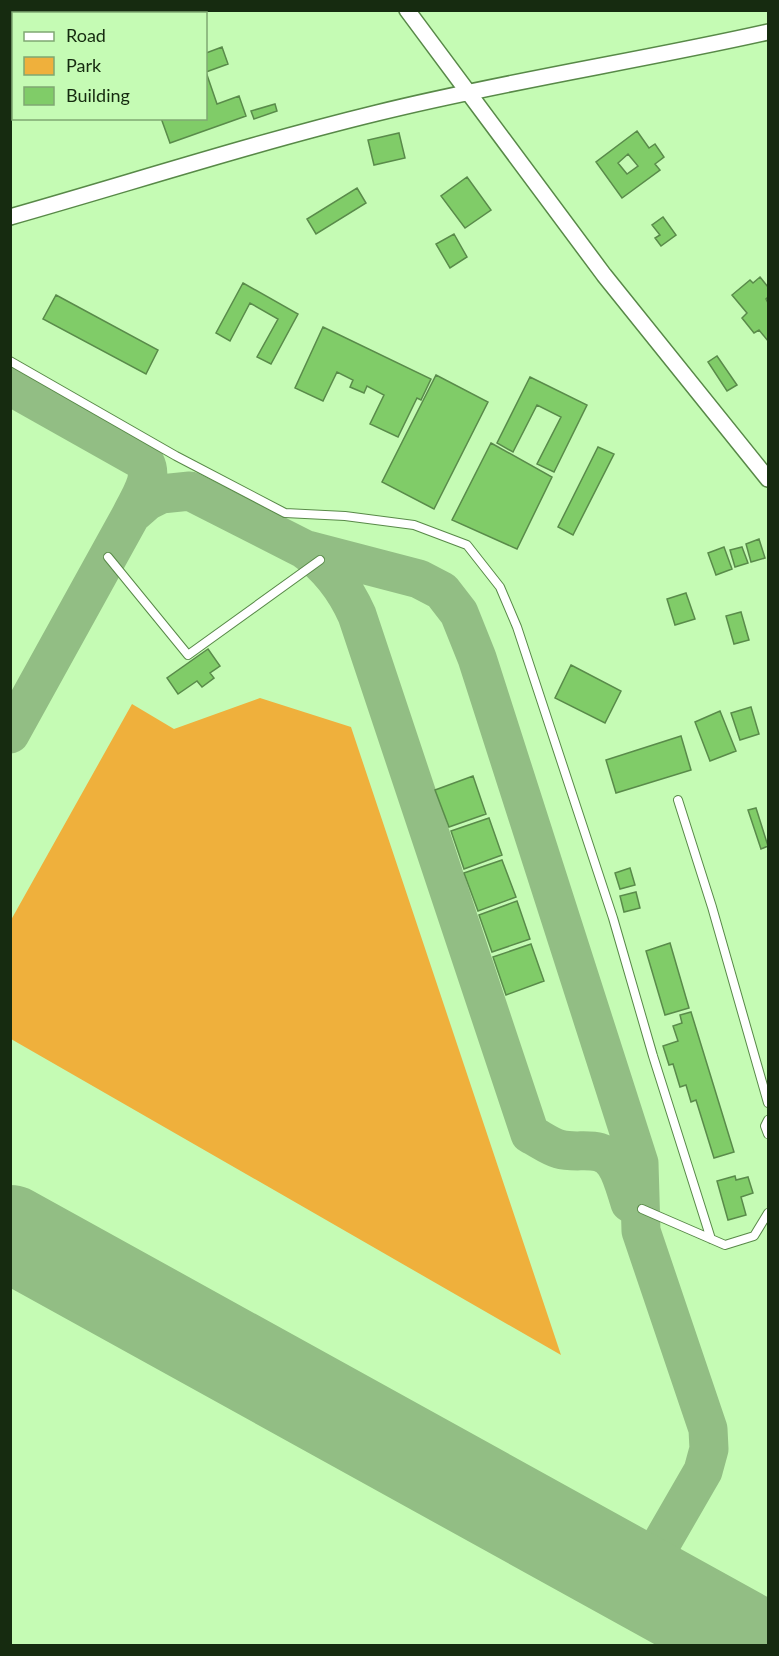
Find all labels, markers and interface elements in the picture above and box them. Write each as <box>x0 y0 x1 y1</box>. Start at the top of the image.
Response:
legend <box>12 12 207 120</box>
text: Road <box>66 24 106 46</box>
text: Park <box>66 54 102 76</box>
text: Building <box>66 84 130 106</box>

